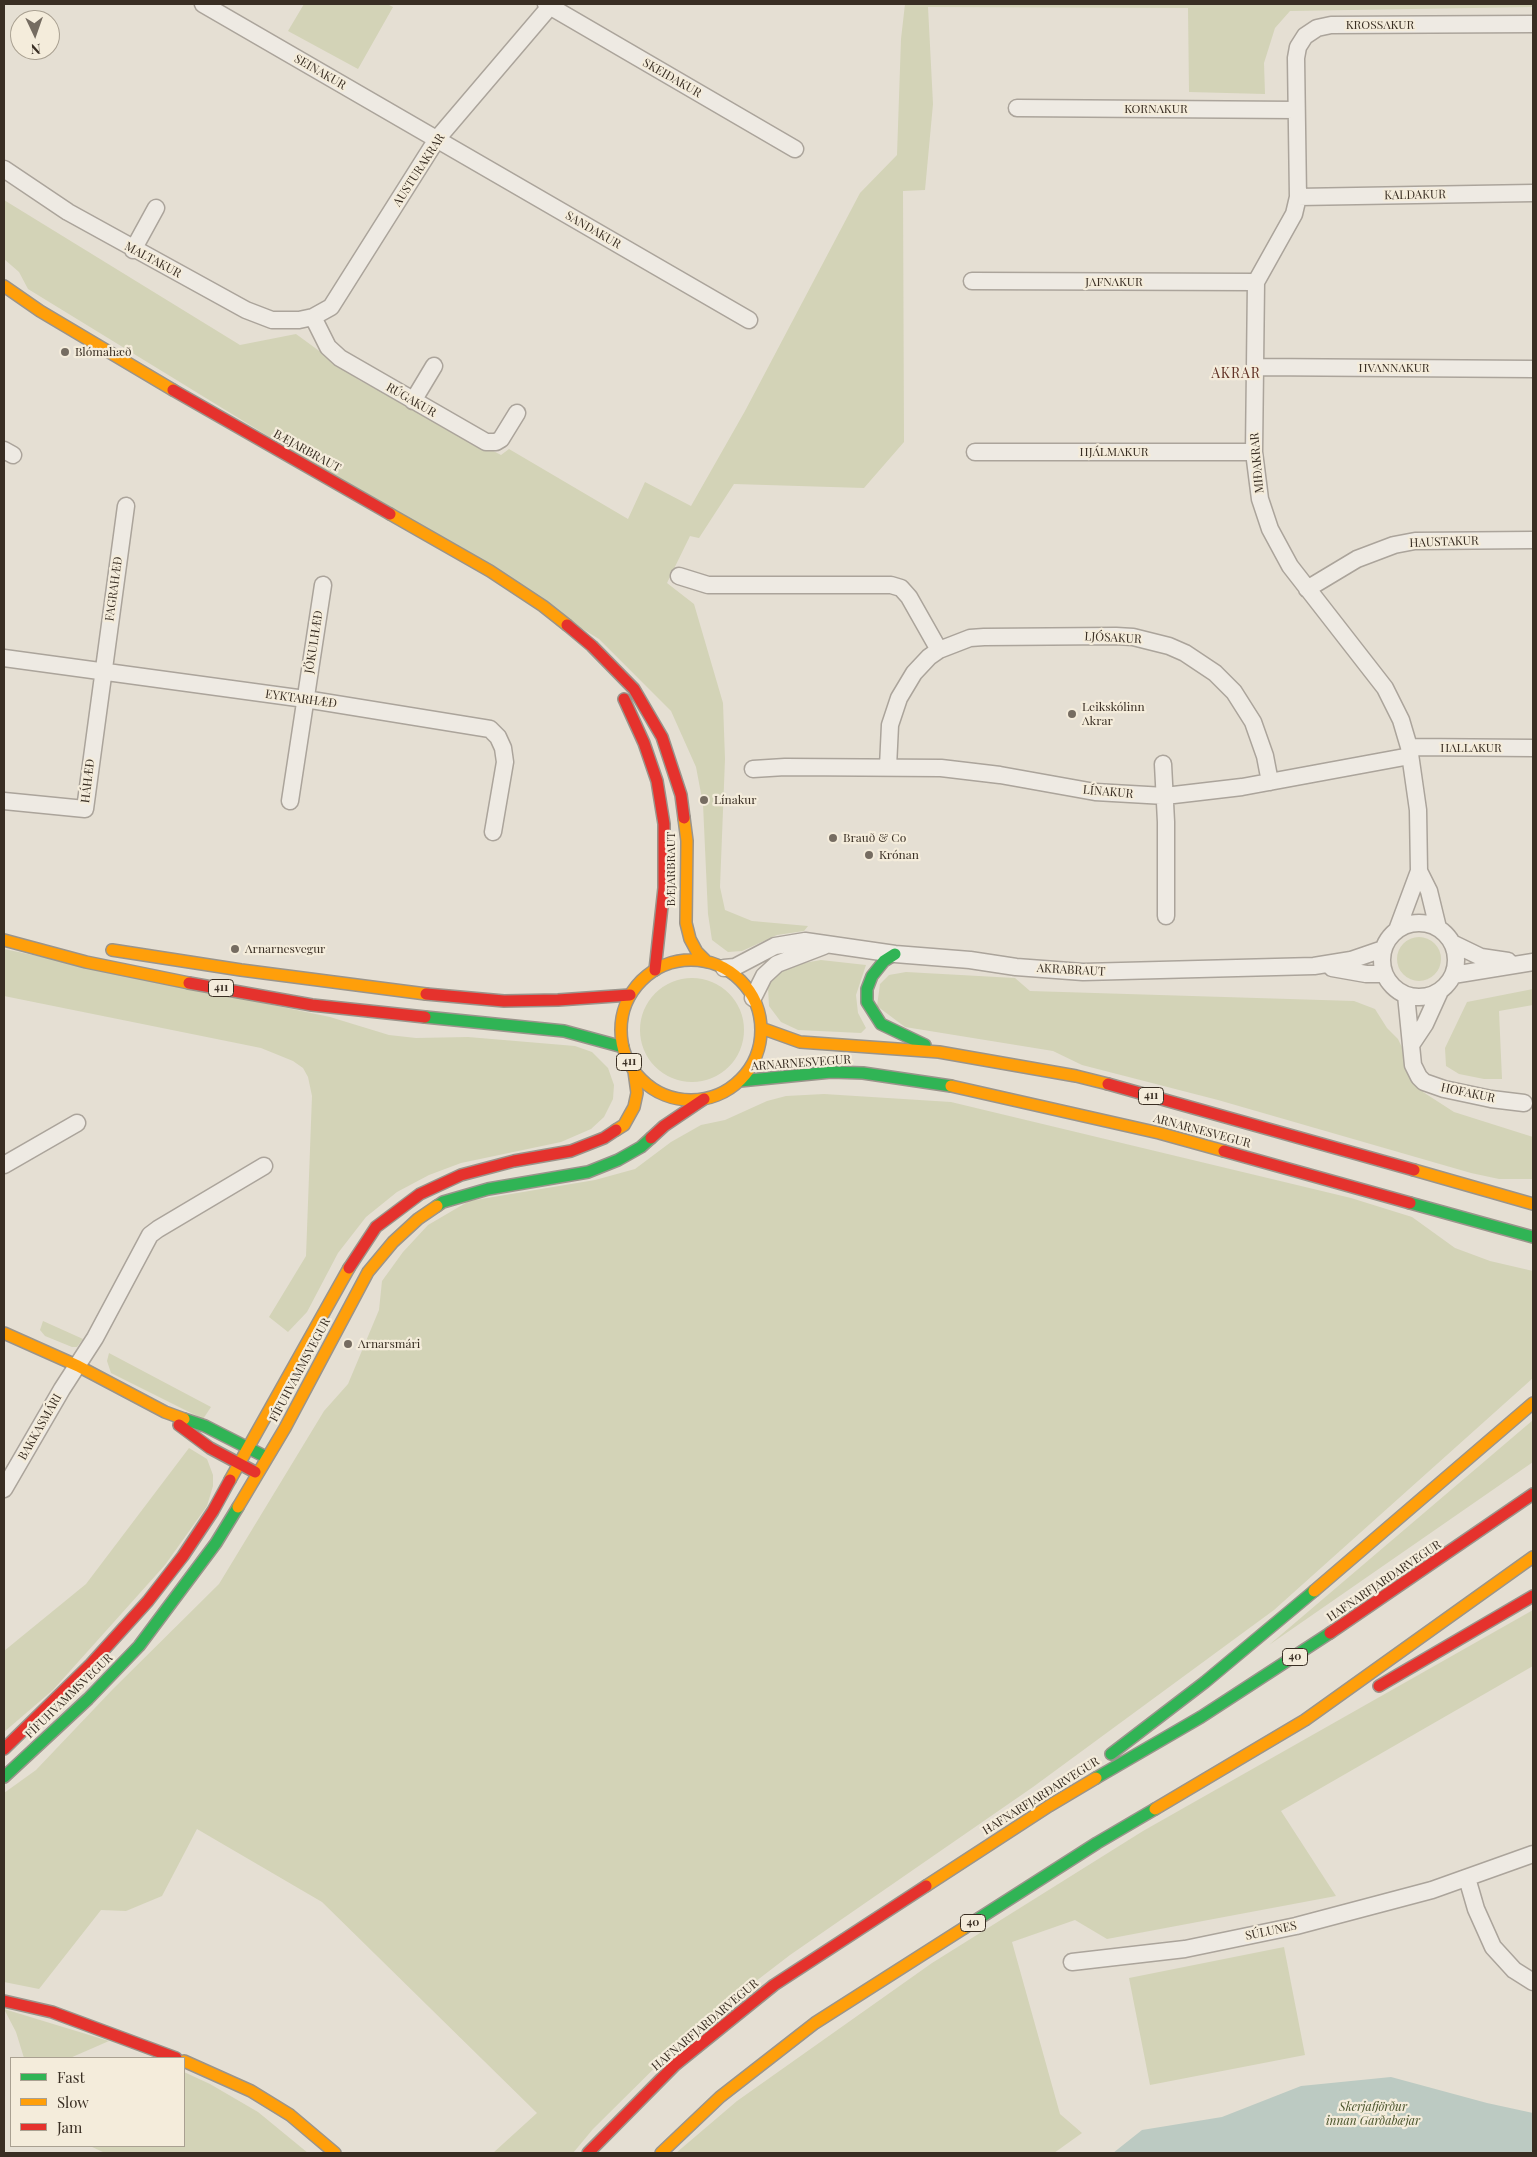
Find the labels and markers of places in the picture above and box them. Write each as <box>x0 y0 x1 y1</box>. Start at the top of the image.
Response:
place label: Blómahæð <box>75 345 132 359</box>
marker: Blómahæð <box>59 346 71 358</box>
place label: Leikskólinn Akrar <box>1082 700 1145 728</box>
marker: Leikskólinn Akrar <box>1066 708 1078 720</box>
place label: Línakur <box>714 793 757 807</box>
marker: Línakur <box>698 794 710 806</box>
place label: Brauð & Co <box>843 831 906 845</box>
marker: Brauð & Co <box>827 832 839 844</box>
place label: Krónan <box>879 848 919 862</box>
marker: Krónan <box>863 849 875 861</box>
place label: Arnarnesvegur <box>245 942 325 956</box>
marker: Arnarnesvegur <box>229 943 241 955</box>
place label: Arnarsmári <box>358 1337 420 1351</box>
marker: Arnarsmári <box>342 1338 354 1350</box>

